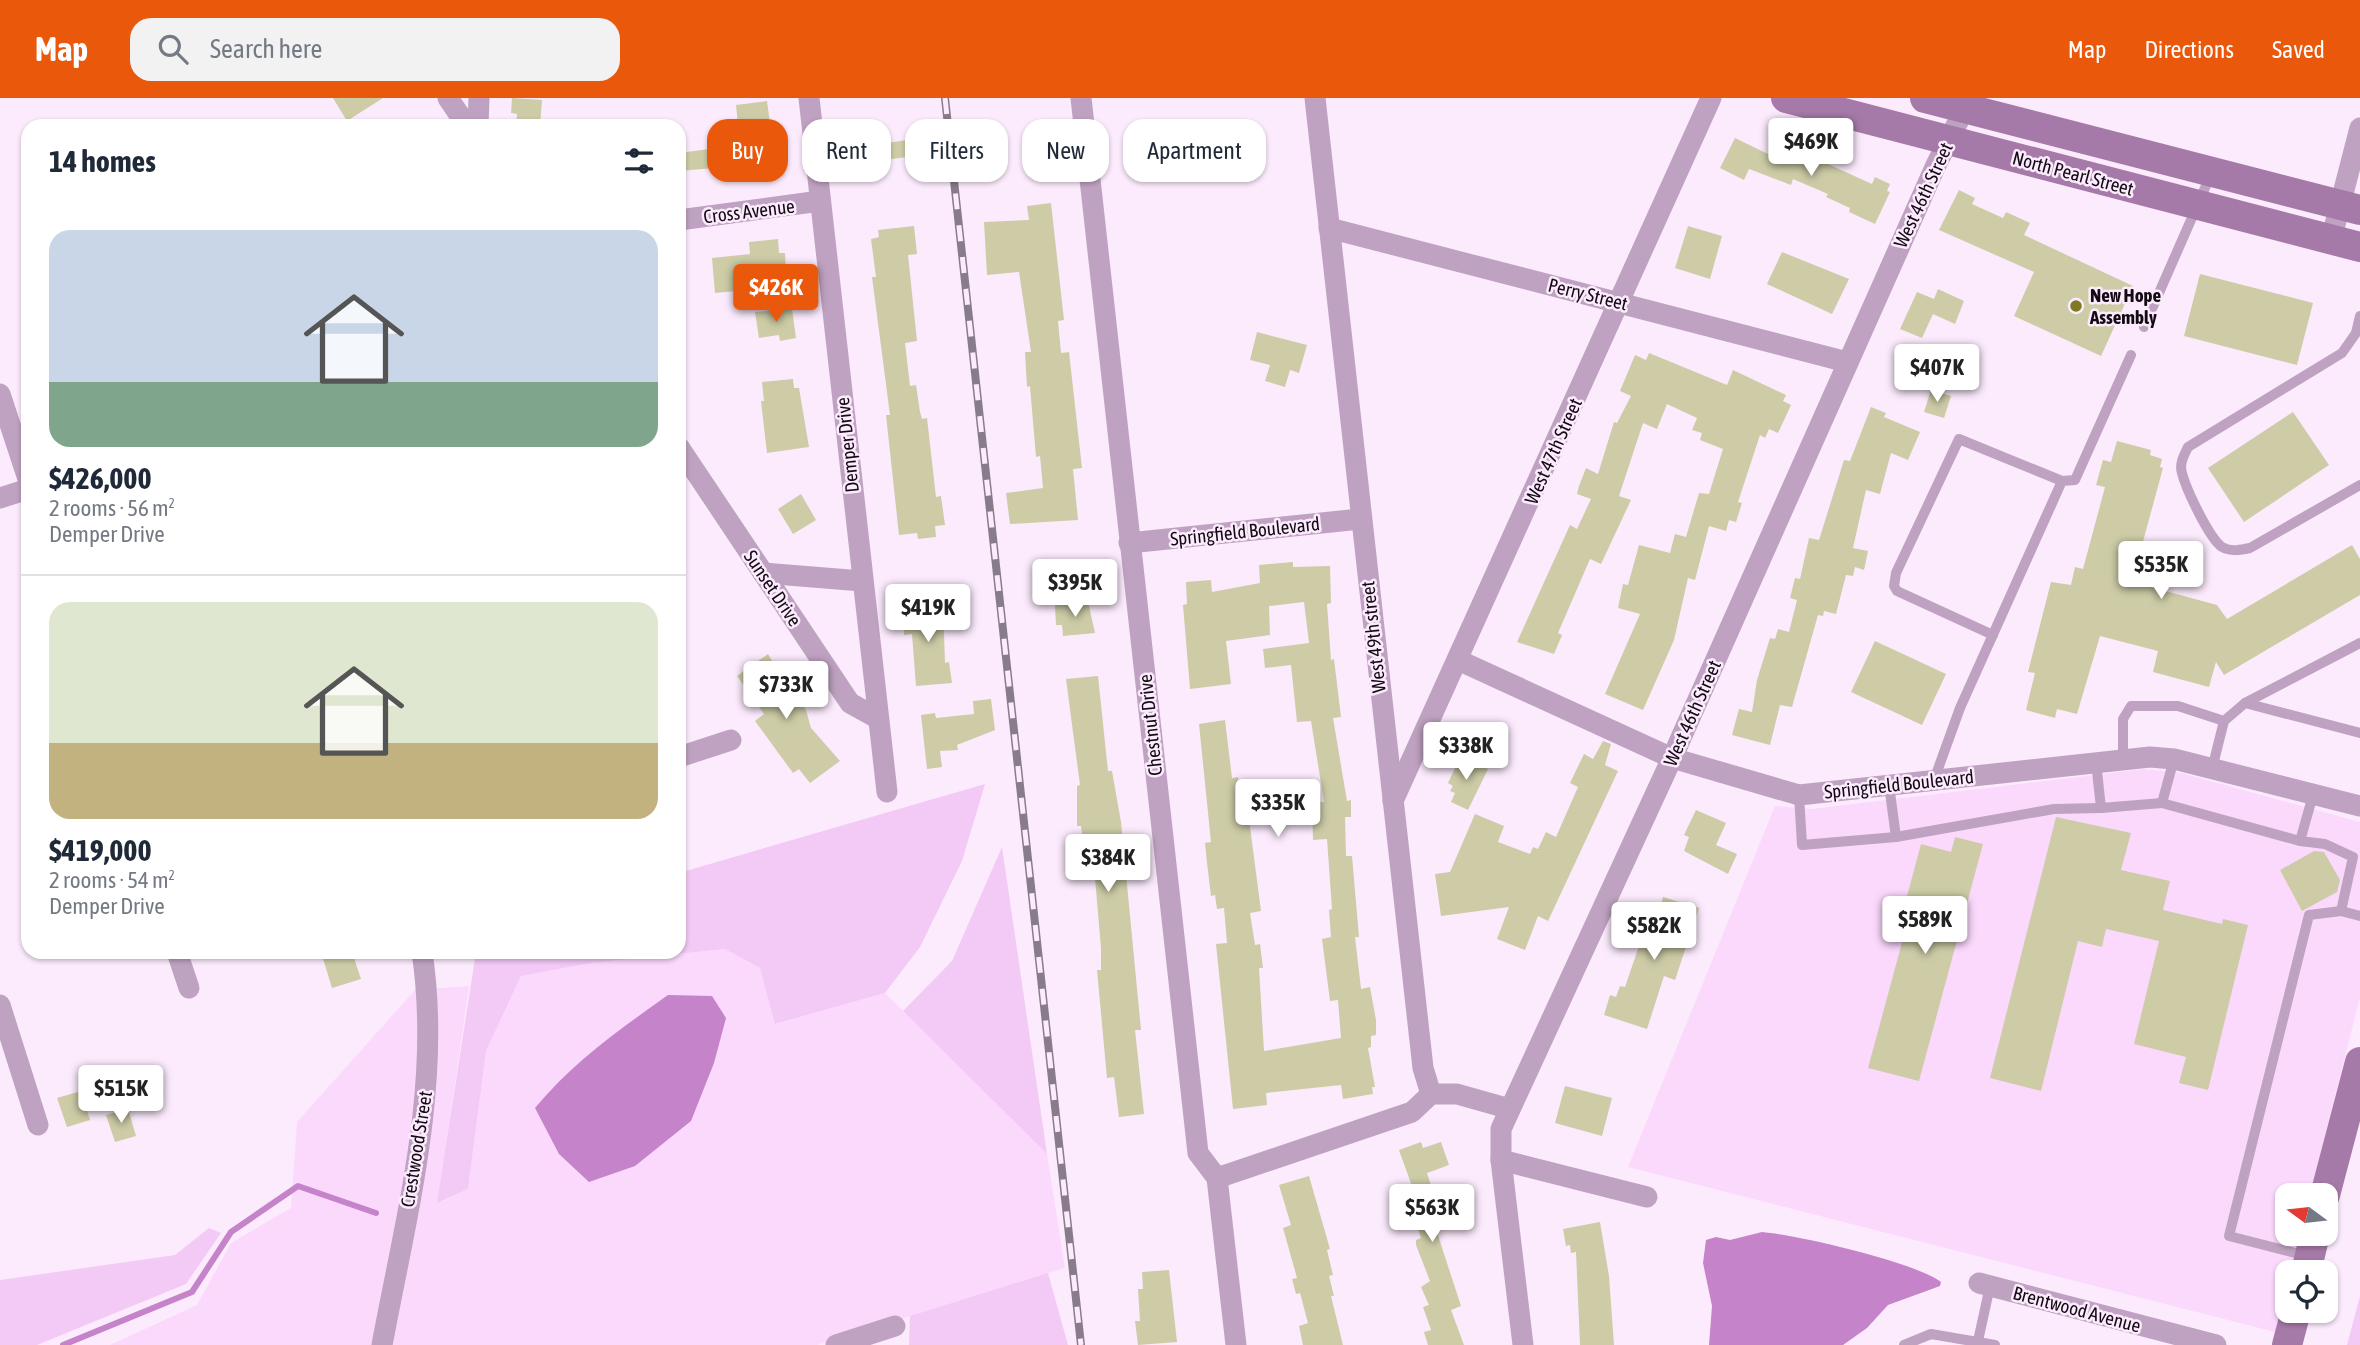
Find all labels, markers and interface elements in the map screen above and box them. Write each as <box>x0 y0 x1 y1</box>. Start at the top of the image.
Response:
search box <box>130 18 620 81</box>
text: Map <box>35 30 88 68</box>
icon: search <box>154 30 192 68</box>
text: Search here <box>210 34 322 64</box>
text: Map <box>2068 36 2106 63</box>
text: Directions <box>2144 36 2234 63</box>
text: Saved <box>2272 36 2325 63</box>
pin: $469K <box>1762 118 1860 178</box>
chip: Buy <box>707 119 788 182</box>
chip: Rent <box>802 119 891 182</box>
chip: Filters <box>905 119 1008 182</box>
chip: New <box>1022 119 1109 182</box>
chip: Apartment <box>1123 119 1266 182</box>
text: $469K <box>1784 128 1838 154</box>
street label: West 46th Street <box>1889 139 1957 251</box>
icon: filters <box>620 142 658 180</box>
text: 14 homes <box>49 144 156 178</box>
street label: North Pearl Street <box>2010 146 2136 200</box>
street label: Cross Avenue <box>702 194 796 228</box>
pin: $426K <box>727 264 825 324</box>
text: $426K <box>749 274 803 300</box>
street label: Perry Street <box>1546 274 1630 314</box>
icon: home <box>291 276 417 402</box>
place label: New Hope Assembly <box>2089 284 2162 328</box>
marker: New Hope Assembly <box>2068 298 2084 314</box>
pin: $407K <box>1888 344 1986 404</box>
text: $407K <box>1910 354 1964 380</box>
street label: West 47th Street <box>1520 395 1586 507</box>
street label: Demper Drive <box>831 396 863 494</box>
text: $426,000 <box>49 461 152 495</box>
text: 2 rooms · 56 m² <box>49 495 175 521</box>
street label: Springfield Boulevard <box>1169 512 1321 550</box>
text: Demper Drive <box>49 521 165 547</box>
pin: $535K <box>2112 542 2210 601</box>
street label: Sunset Drive <box>740 546 806 630</box>
text: $535K <box>2134 551 2188 577</box>
pin: $395K <box>1026 560 1124 619</box>
text: $395K <box>1048 569 1102 595</box>
street label: West 49th street <box>1356 580 1390 694</box>
pin: $419K <box>879 584 977 644</box>
text: $419K <box>901 594 955 620</box>
icon: home <box>291 648 417 774</box>
street label: West 46th Street <box>1659 657 1725 769</box>
pin: $733K <box>737 662 835 721</box>
text: $733K <box>759 671 813 697</box>
street label: Chestnut Drive <box>1134 673 1166 777</box>
pin: $338K <box>1417 722 1515 782</box>
text: $338K <box>1439 732 1493 758</box>
street label: Springfield Boulevard <box>1823 765 1975 803</box>
pin: $335K <box>1229 780 1327 839</box>
text: $335K <box>1251 789 1305 815</box>
text: $419,000 <box>49 833 152 867</box>
pin: $384K <box>1059 834 1157 894</box>
text: $384K <box>1081 844 1135 870</box>
text: 2 rooms · 54 m² <box>49 867 175 893</box>
text: Demper Drive <box>49 893 165 919</box>
pin: $589K <box>1876 896 1974 956</box>
pin: $582K <box>1605 902 1703 962</box>
text: $589K <box>1898 906 1952 932</box>
text: $582K <box>1627 912 1681 938</box>
pin: $515K <box>72 1066 170 1125</box>
text: $515K <box>94 1075 148 1101</box>
street label: Crestwood Street <box>396 1089 436 1209</box>
north arrow <box>2275 1183 2338 1246</box>
map controls <box>2275 1183 2338 1323</box>
pin: $563K <box>1383 1184 1481 1244</box>
text: $563K <box>1405 1194 1459 1220</box>
button: locate <box>2275 1260 2338 1323</box>
street label: Brentwood Avenue <box>2011 1281 2143 1337</box>

